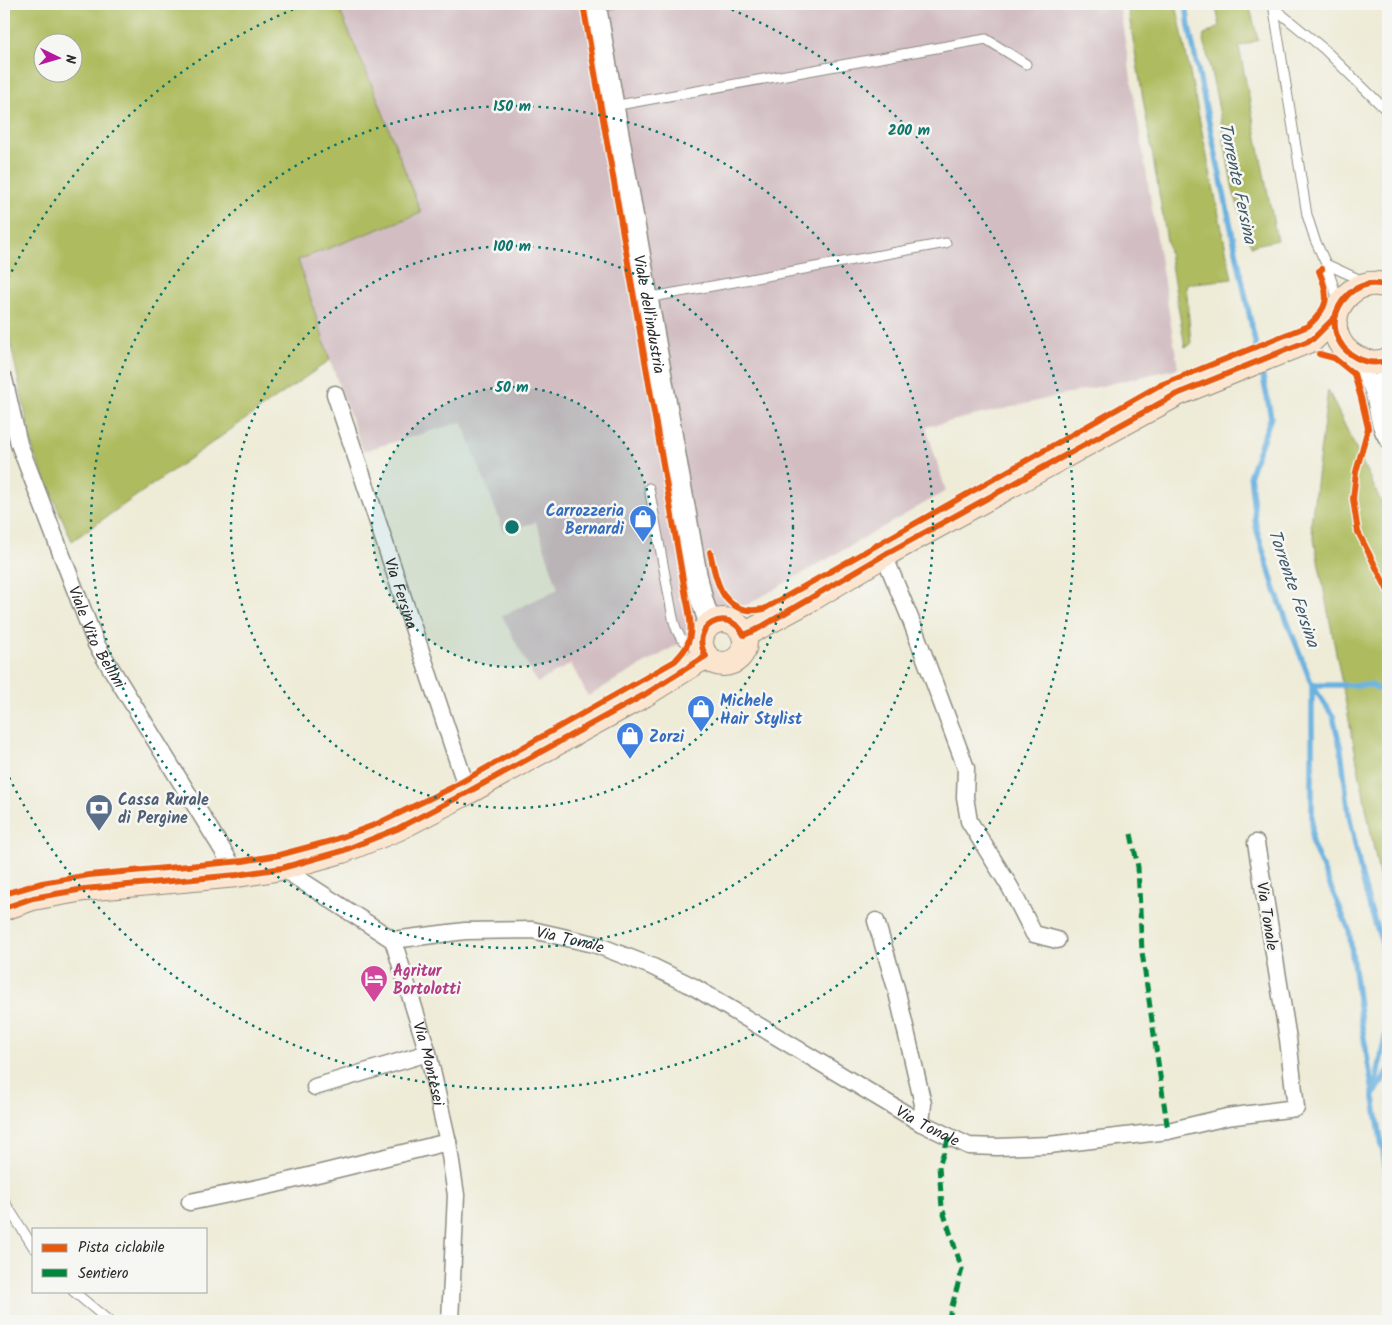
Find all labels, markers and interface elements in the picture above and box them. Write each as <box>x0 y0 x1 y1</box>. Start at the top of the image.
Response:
north arrow <box>32 32 82 82</box>
text: N <box>59 54 81 65</box>
text: 150 m <box>493 95 531 119</box>
text: 200 m <box>888 119 930 143</box>
water label: Torrente Fersina <box>1210 120 1264 248</box>
text: 100 m <box>493 235 531 259</box>
street label: Viale dell'industria <box>626 253 671 376</box>
text: 50 m <box>494 376 529 400</box>
place label: Carrozzeria Bernardi <box>546 499 625 542</box>
shop icon: Carrozzeria Bernardi <box>628 504 658 543</box>
centre of rings <box>503 518 521 536</box>
water label: Torrente Fersina <box>1259 526 1327 653</box>
street label: Via Fersina <box>377 555 424 633</box>
street label: Viale Vito Bellini <box>61 583 132 694</box>
place label: Michele Hair Stylist <box>720 689 803 732</box>
shop icon: Michele Hair Stylist <box>686 694 716 733</box>
shop icon: Zorzi <box>615 721 645 760</box>
place label: Zorzi <box>649 725 685 750</box>
place label: Cassa Rurale di Pergine <box>118 788 209 831</box>
bank icon: Cassa Rurale di Pergine <box>84 793 114 832</box>
street label: Via Tonale <box>1249 880 1284 952</box>
street label: Via Tonale <box>534 920 608 961</box>
place label: Agritur Bortolotti <box>393 959 462 1002</box>
hotel icon: Agritur Bortolotti <box>359 964 389 1003</box>
street label: Via Montesei <box>405 1019 451 1109</box>
street label: Via Tonale <box>890 1100 964 1154</box>
legend <box>32 1228 208 1292</box>
text: Pista ciclabile <box>78 1236 165 1260</box>
text: Sentiero <box>78 1262 129 1286</box>

